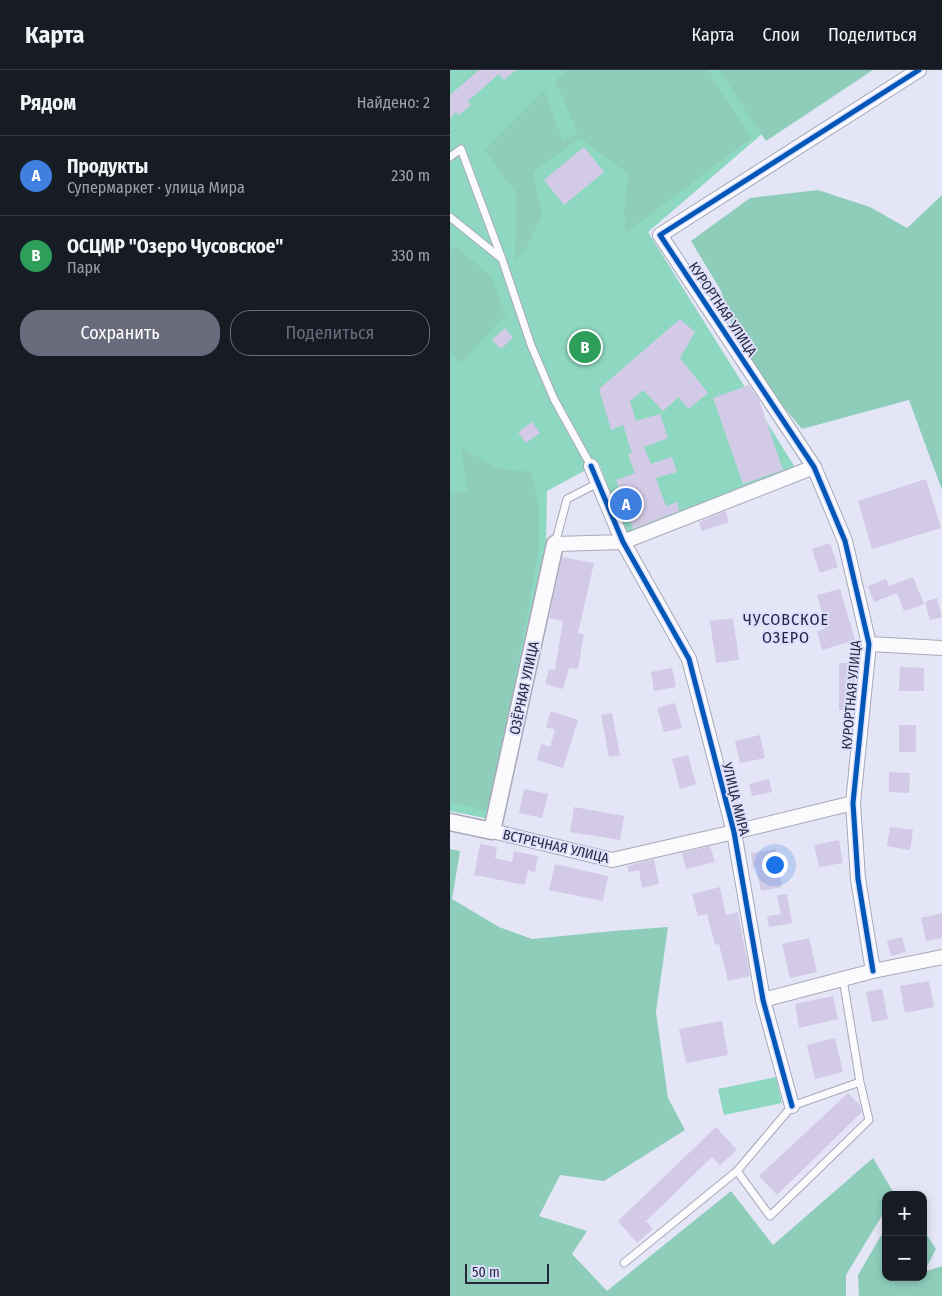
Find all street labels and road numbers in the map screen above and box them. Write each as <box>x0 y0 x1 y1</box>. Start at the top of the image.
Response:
street label: КУРОРТНАЯ УЛИЦА <box>685 259 761 360</box>
street label: ОЗЁРНАЯ УЛИЦА <box>506 639 543 736</box>
street label: КУРОРТНАЯ УЛИЦА <box>838 639 865 750</box>
street label: УЛИЦА МИРА <box>718 760 753 838</box>
street label: ВСТРЕЧНАЯ УЛИЦА <box>501 826 611 867</box>

